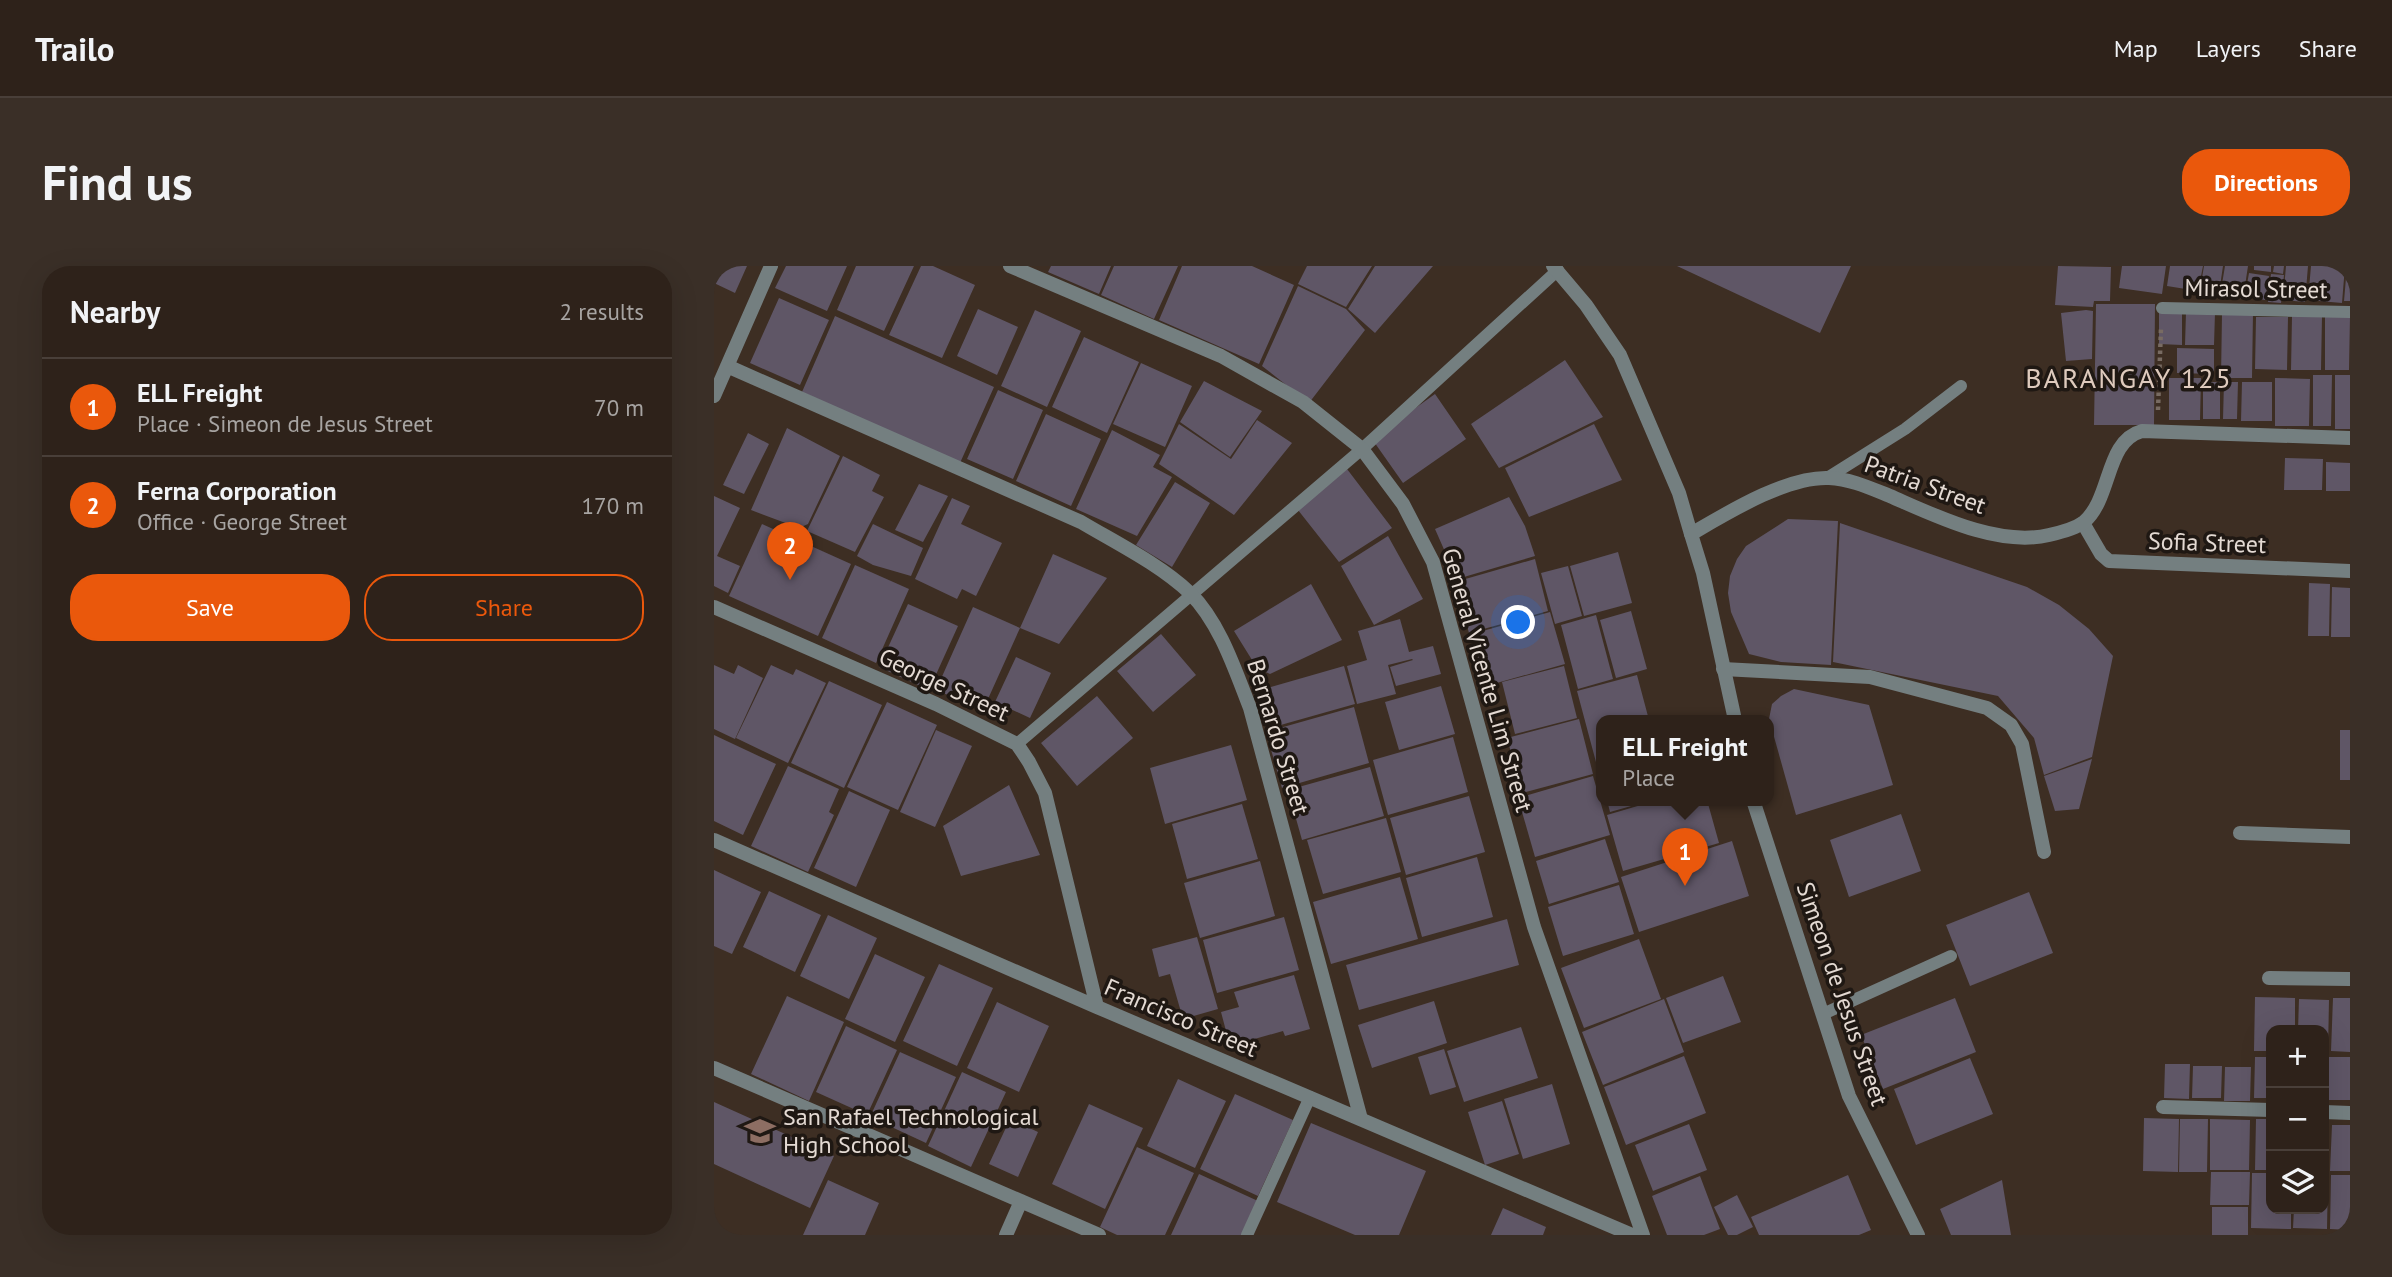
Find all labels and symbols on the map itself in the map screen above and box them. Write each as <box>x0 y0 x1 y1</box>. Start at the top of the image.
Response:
street label: Mirasol Street <box>2184 272 2328 305</box>
district label: BARANGAY 125 <box>2025 359 2233 396</box>
street label: Patria Street <box>1860 448 1990 521</box>
pin: 2 <box>767 522 813 580</box>
street label: Sofia Street <box>2147 525 2267 560</box>
street label: General Vicente Lim Street <box>1435 544 1540 815</box>
your location <box>1501 605 1535 639</box>
street label: George Street <box>874 641 1014 728</box>
street label: Bernardo Street <box>1240 655 1317 818</box>
pin: 1 <box>1662 828 1708 886</box>
street label: Simeon de Jesus Street <box>1790 878 1895 1110</box>
street label: Francisco Street <box>1100 971 1263 1064</box>
place label: San Rafael Technological High School <box>783 1101 1039 1160</box>
school or university icon: San Rafael Technological High School <box>743 1114 777 1148</box>

